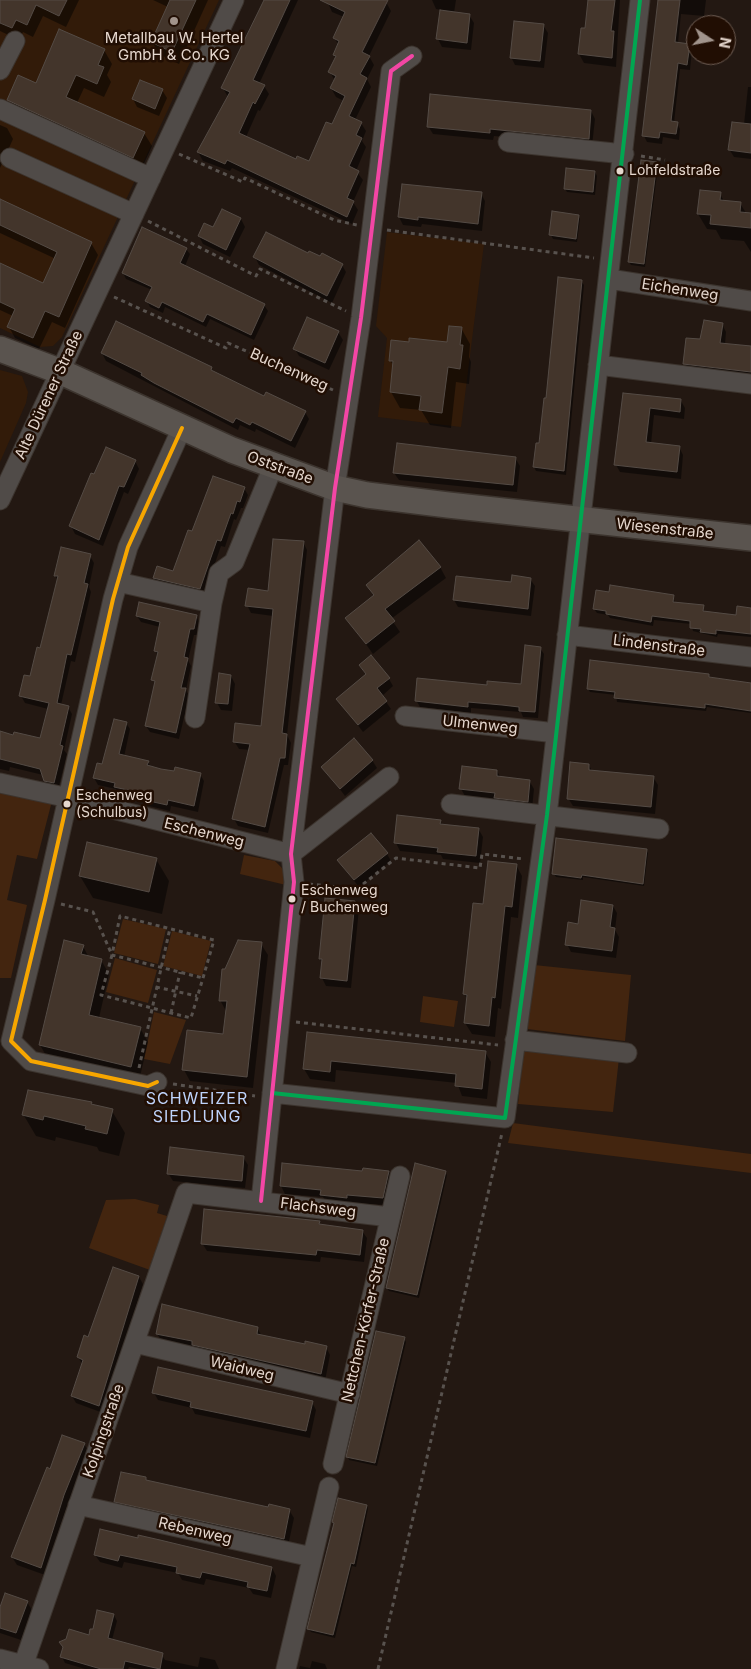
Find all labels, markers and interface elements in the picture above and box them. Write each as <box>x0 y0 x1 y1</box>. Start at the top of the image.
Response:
marker: Metallbau W. Hertel GmbH & Co. KG <box>168 15 180 27</box>
north arrow <box>686 15 736 65</box>
place label: Metallbau W. Hertel GmbH & Co. KG <box>105 29 243 64</box>
text: N <box>716 36 735 50</box>
place label: Lohfeldstraße <box>629 163 720 179</box>
marker: Lohfeldstraße <box>615 166 625 176</box>
street label: Eichenweg <box>640 275 720 305</box>
street label: Alte Dürener Straße <box>11 328 87 462</box>
street label: Buchenweg <box>247 345 331 395</box>
street label: Oststraße <box>244 448 316 488</box>
street label: Wiesenstraße <box>616 515 714 543</box>
street label: Lindenstraße <box>612 631 706 661</box>
street label: Ulmenweg <box>442 712 518 738</box>
place label: Eschenweg (Schulbus) <box>76 788 152 820</box>
marker: Eschenweg (Schulbus) <box>62 799 72 809</box>
street label: Eschenweg <box>162 814 246 852</box>
place label: Eschenweg / Buchenweg <box>301 883 388 916</box>
marker: Eschenweg / Buchenweg <box>287 894 297 904</box>
district label: SCHWEIZER SIEDLUNG <box>145 1089 249 1127</box>
street label: Flachsweg <box>279 1194 357 1222</box>
street label: Nettchen-Körfer-Straße <box>338 1236 394 1404</box>
street label: Waidweg <box>208 1353 276 1385</box>
street label: Kolpingstraße <box>80 1382 128 1480</box>
street label: Rebenweg <box>156 1514 234 1548</box>

